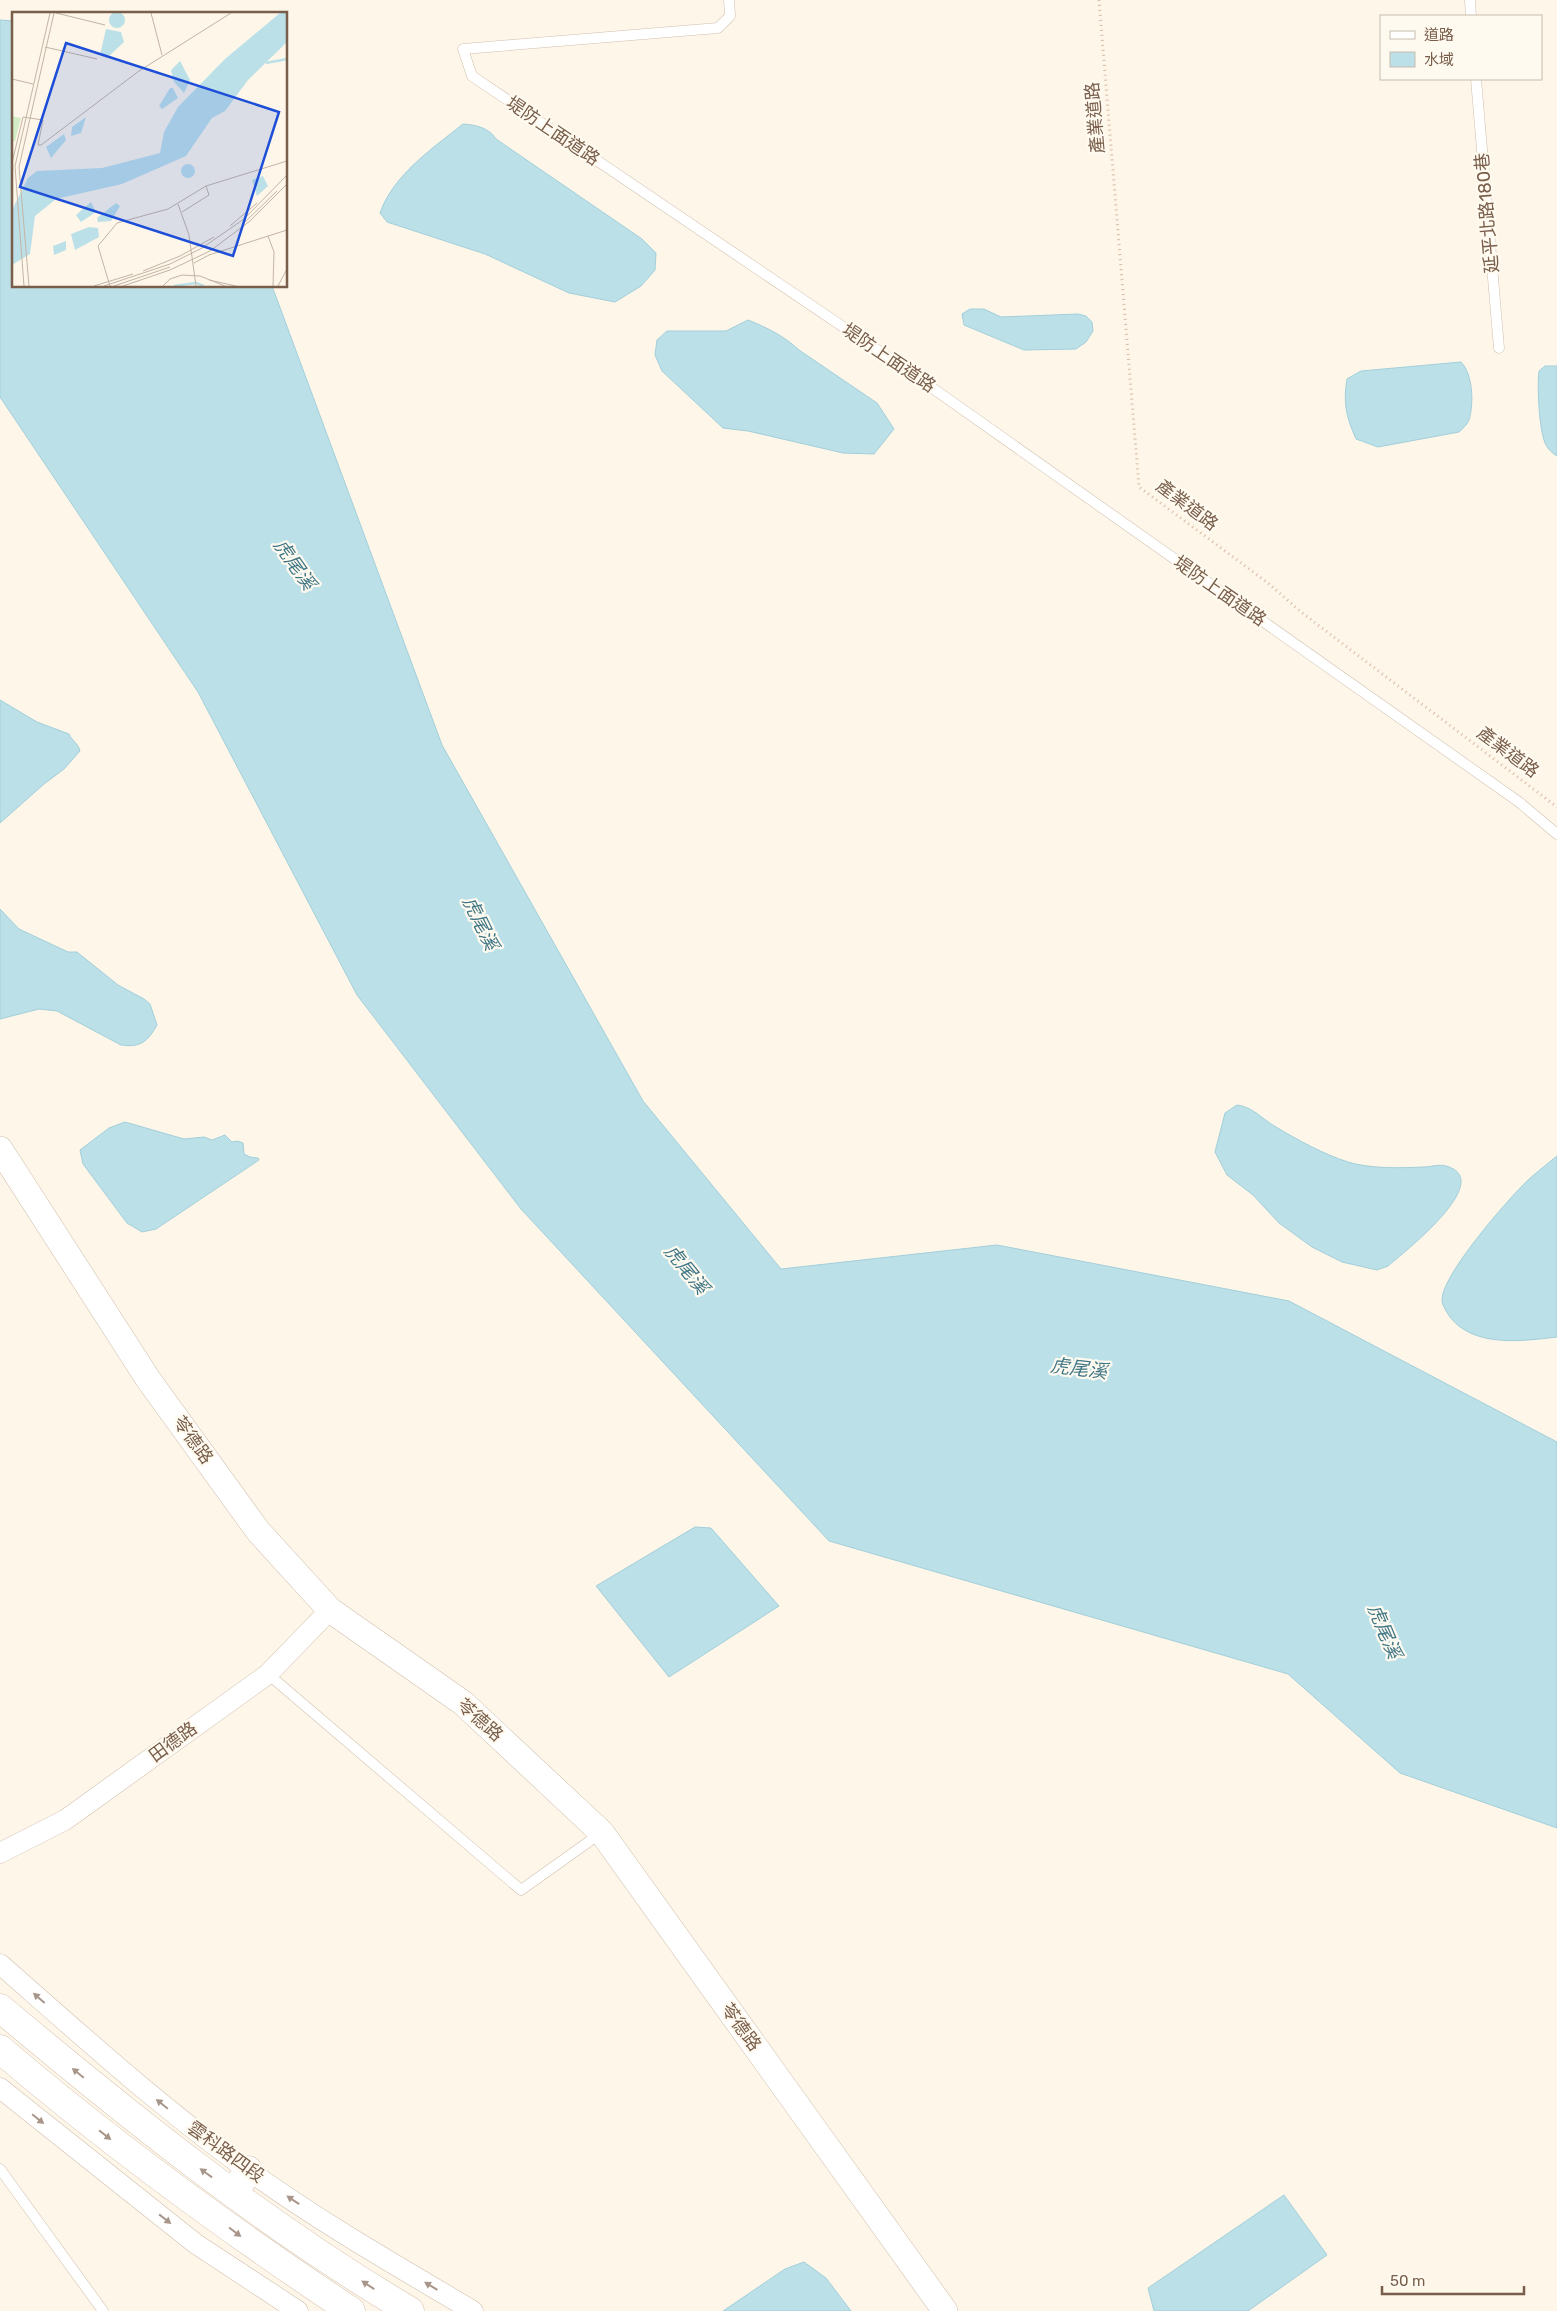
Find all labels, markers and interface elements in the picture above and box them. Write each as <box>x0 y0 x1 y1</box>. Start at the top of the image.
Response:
inset map <box>12 12 288 288</box>
legend <box>1380 15 1542 80</box>
text: 道路 <box>1424 26 1454 44</box>
text: 水域 <box>1424 51 1454 69</box>
street label: 產業道路 <box>1081 81 1109 155</box>
street label: 堤防上面道路 <box>502 92 604 170</box>
street label: 延平北路180巷 <box>1471 152 1503 274</box>
street label: 堤防上面道路 <box>838 319 940 397</box>
street label: 產業道路 <box>1152 475 1222 535</box>
water label: 虎尾溪 <box>269 534 322 597</box>
street label: 堤防上面道路 <box>1169 551 1271 631</box>
street label: 產業道路 <box>1473 722 1543 782</box>
water label: 虎尾溪 <box>458 893 505 957</box>
water label: 虎尾溪 <box>660 1240 715 1301</box>
water label: 虎尾溪 <box>1049 1354 1112 1384</box>
street label: 苓德路 <box>168 1412 218 1468</box>
water label: 虎尾溪 <box>1363 1600 1407 1665</box>
street label: 苓德路 <box>452 1694 508 1746</box>
street label: 田德路 <box>145 1717 201 1767</box>
one-way arrow <box>33 1993 46 2004</box>
street label: 苓德路 <box>716 1999 766 2055</box>
one-way arrow <box>72 2067 85 2078</box>
one-way arrow <box>156 2099 169 2110</box>
one-way arrow <box>31 2113 44 2124</box>
street label: 雲科路四段 <box>183 2117 269 2187</box>
one-way arrow <box>98 2130 111 2141</box>
one-way arrow <box>199 2168 213 2178</box>
one-way arrow <box>286 2196 300 2205</box>
one-way arrow <box>158 2214 171 2225</box>
one-way arrow <box>228 2227 242 2237</box>
scale bar <box>1382 2264 1524 2296</box>
text: 50 m <box>1390 2272 1425 2290</box>
one-way arrow <box>362 2280 375 2290</box>
one-way arrow <box>424 2282 438 2291</box>

